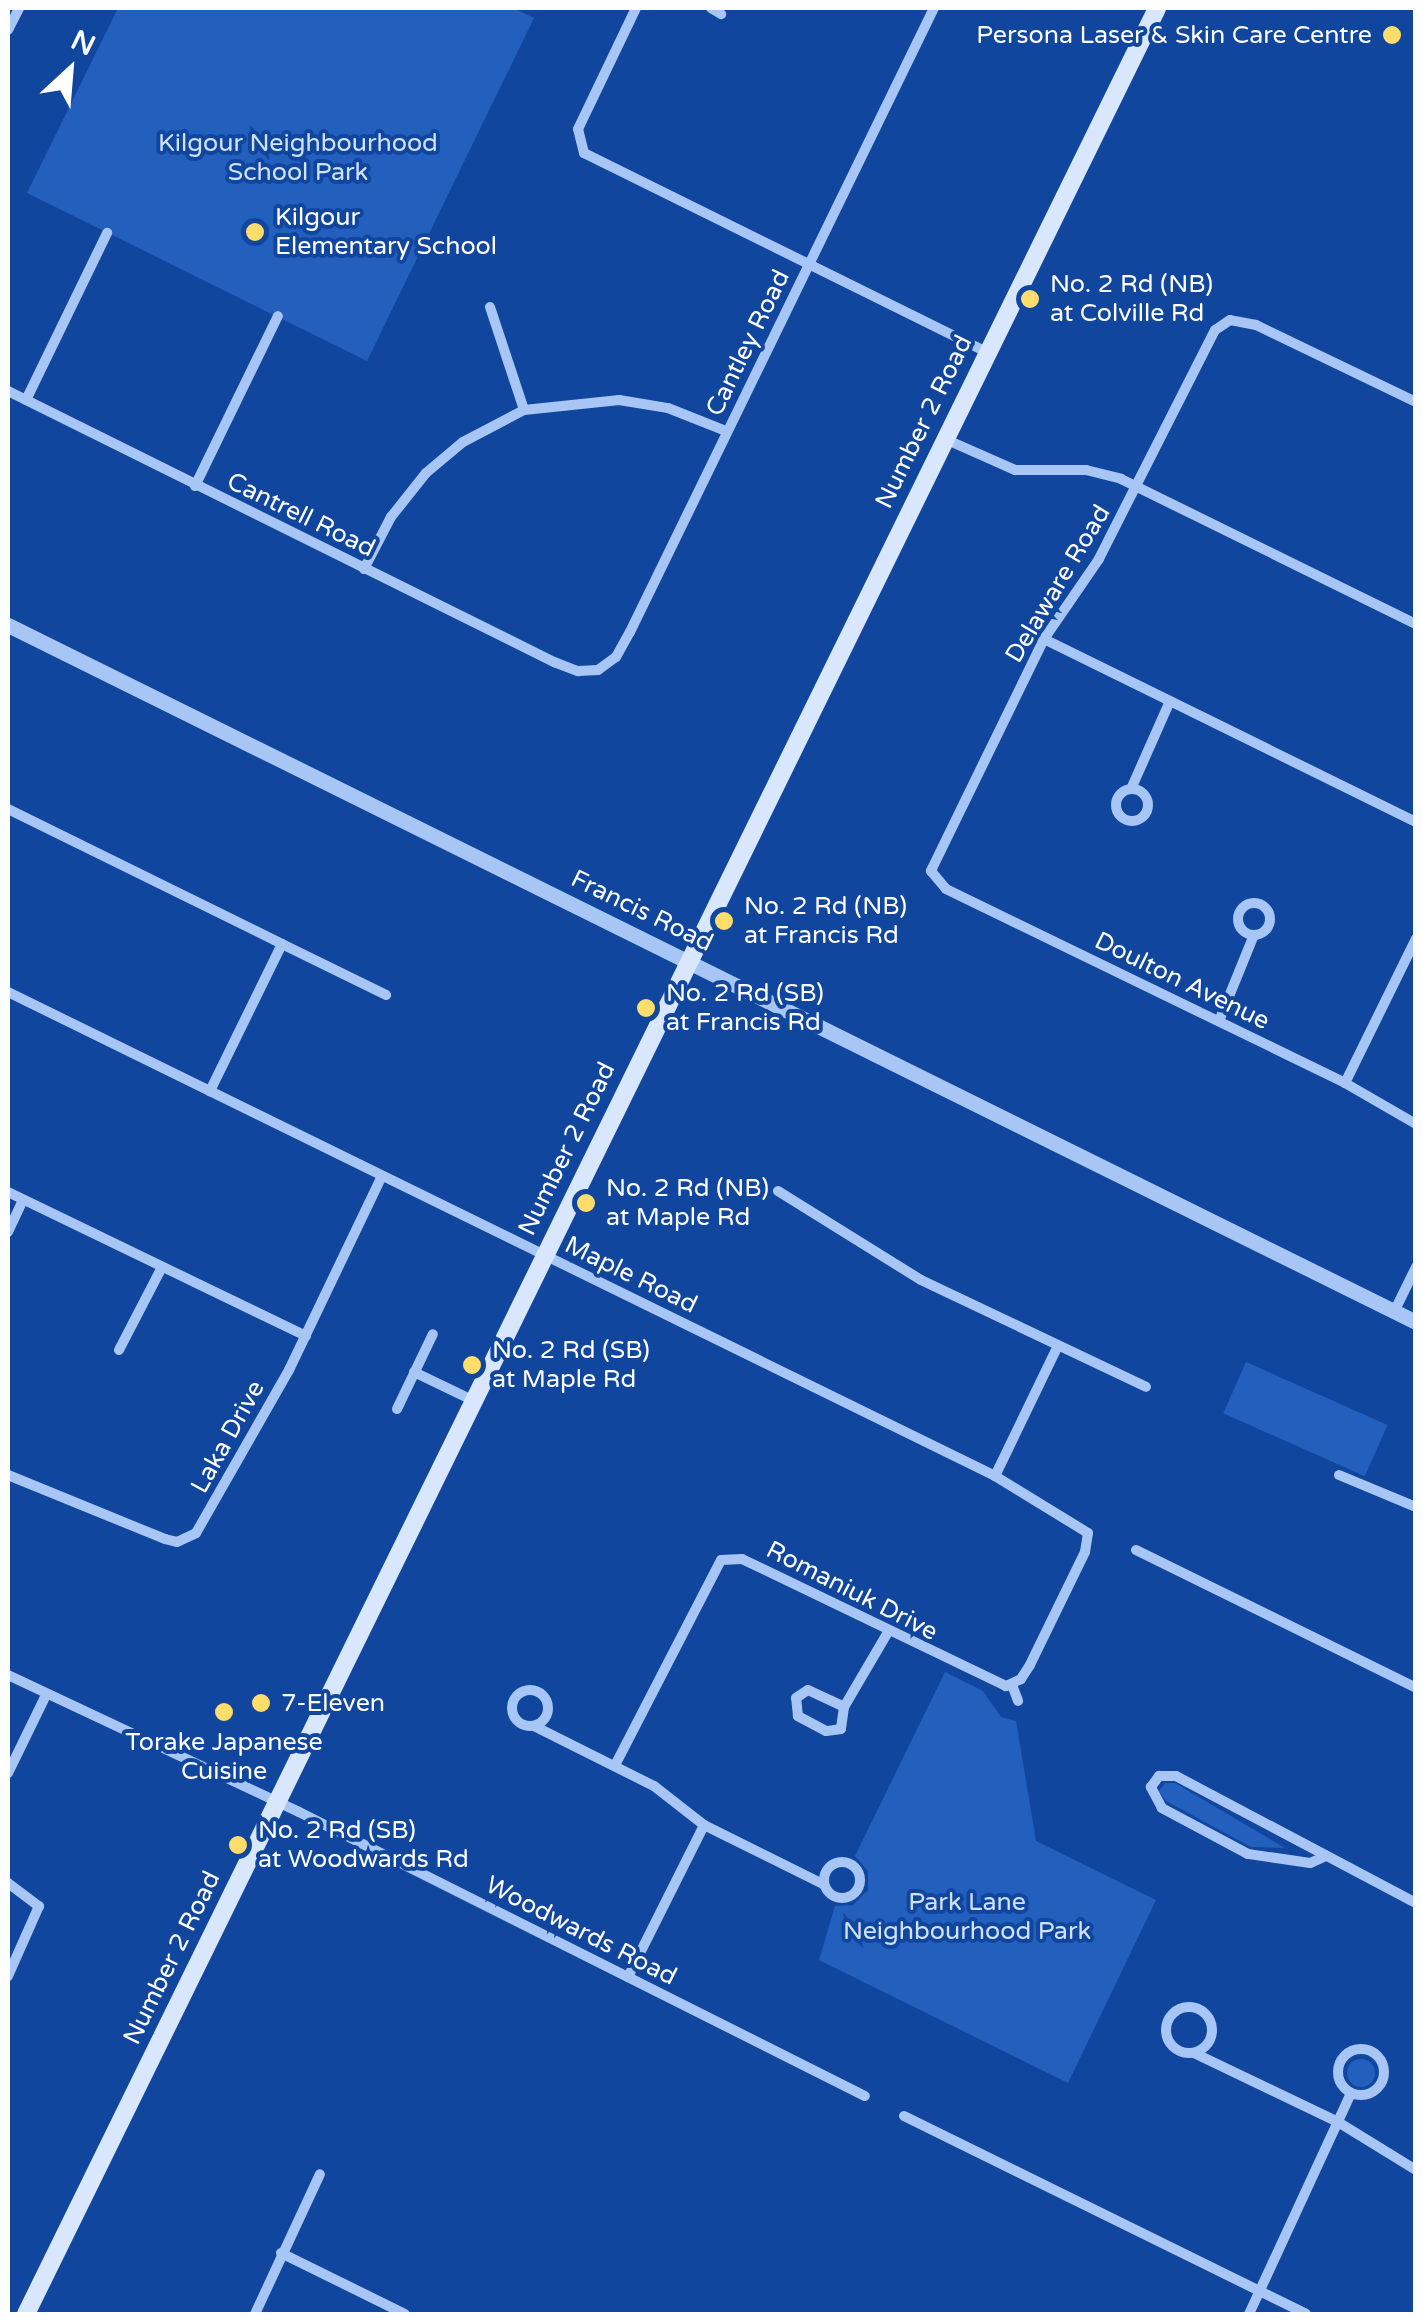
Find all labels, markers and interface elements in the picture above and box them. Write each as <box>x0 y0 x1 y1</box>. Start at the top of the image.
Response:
north arrow <box>20 20 120 120</box>
place label: Persona Laser & Skin Care Centre <box>976 20 1372 50</box>
text: N <box>66 23 101 63</box>
marker: Persona Laser & Skin Care Centre <box>1381 24 1403 46</box>
park label: Kilgour Neighbourhood School Park <box>158 129 438 188</box>
place label: Kilgour Elementary School <box>275 203 497 262</box>
marker: Kilgour Elementary School <box>244 221 266 243</box>
street label: Cantley Road <box>700 265 796 421</box>
place label: No. 2 Rd (NB) at Colville Rd <box>1050 270 1213 329</box>
marker: No. 2 Rd (NB) at Colville Rd <box>1019 288 1041 310</box>
street label: Number 2 Road <box>869 331 979 513</box>
street label: Cantrell Road <box>222 466 380 564</box>
street label: Delaware Road <box>999 500 1117 668</box>
street label: Francis Road <box>566 864 718 958</box>
place label: No. 2 Rd (NB) at Francis Rd <box>744 892 907 951</box>
marker: No. 2 Rd (NB) at Francis Rd <box>713 910 735 932</box>
street label: Doulton Avenue <box>1090 926 1274 1036</box>
place label: No. 2 Rd (SB) at Francis Rd <box>666 979 824 1038</box>
marker: No. 2 Rd (SB) at Francis Rd <box>635 997 657 1019</box>
street label: Number 2 Road <box>512 1058 622 1240</box>
place label: No. 2 Rd (NB) at Maple Rd <box>606 1174 769 1233</box>
marker: No. 2 Rd (NB) at Maple Rd <box>575 1192 597 1214</box>
street label: Maple Road <box>560 1230 702 1320</box>
place label: No. 2 Rd (SB) at Maple Rd <box>492 1336 650 1395</box>
marker: No. 2 Rd (SB) at Maple Rd <box>461 1354 483 1376</box>
street label: Laka Drive <box>185 1376 271 1498</box>
street label: Romaniuk Drive <box>761 1535 943 1647</box>
place label: 7-Eleven <box>281 1688 385 1718</box>
marker: 7-Eleven <box>250 1692 272 1714</box>
marker: Torake Japanese Cuisine <box>213 1701 235 1723</box>
place label: Torake Japanese Cuisine <box>125 1728 323 1787</box>
place label: No. 2 Rd (SB) at Woodwards Rd <box>258 1816 469 1875</box>
marker: No. 2 Rd (SB) at Woodwards Rd <box>227 1834 249 1856</box>
street label: Number 2 Road <box>117 1867 227 2049</box>
street label: Woodwards Road <box>480 1870 682 1992</box>
park label: Park Lane Neighbourhood Park <box>843 1888 1091 1947</box>

